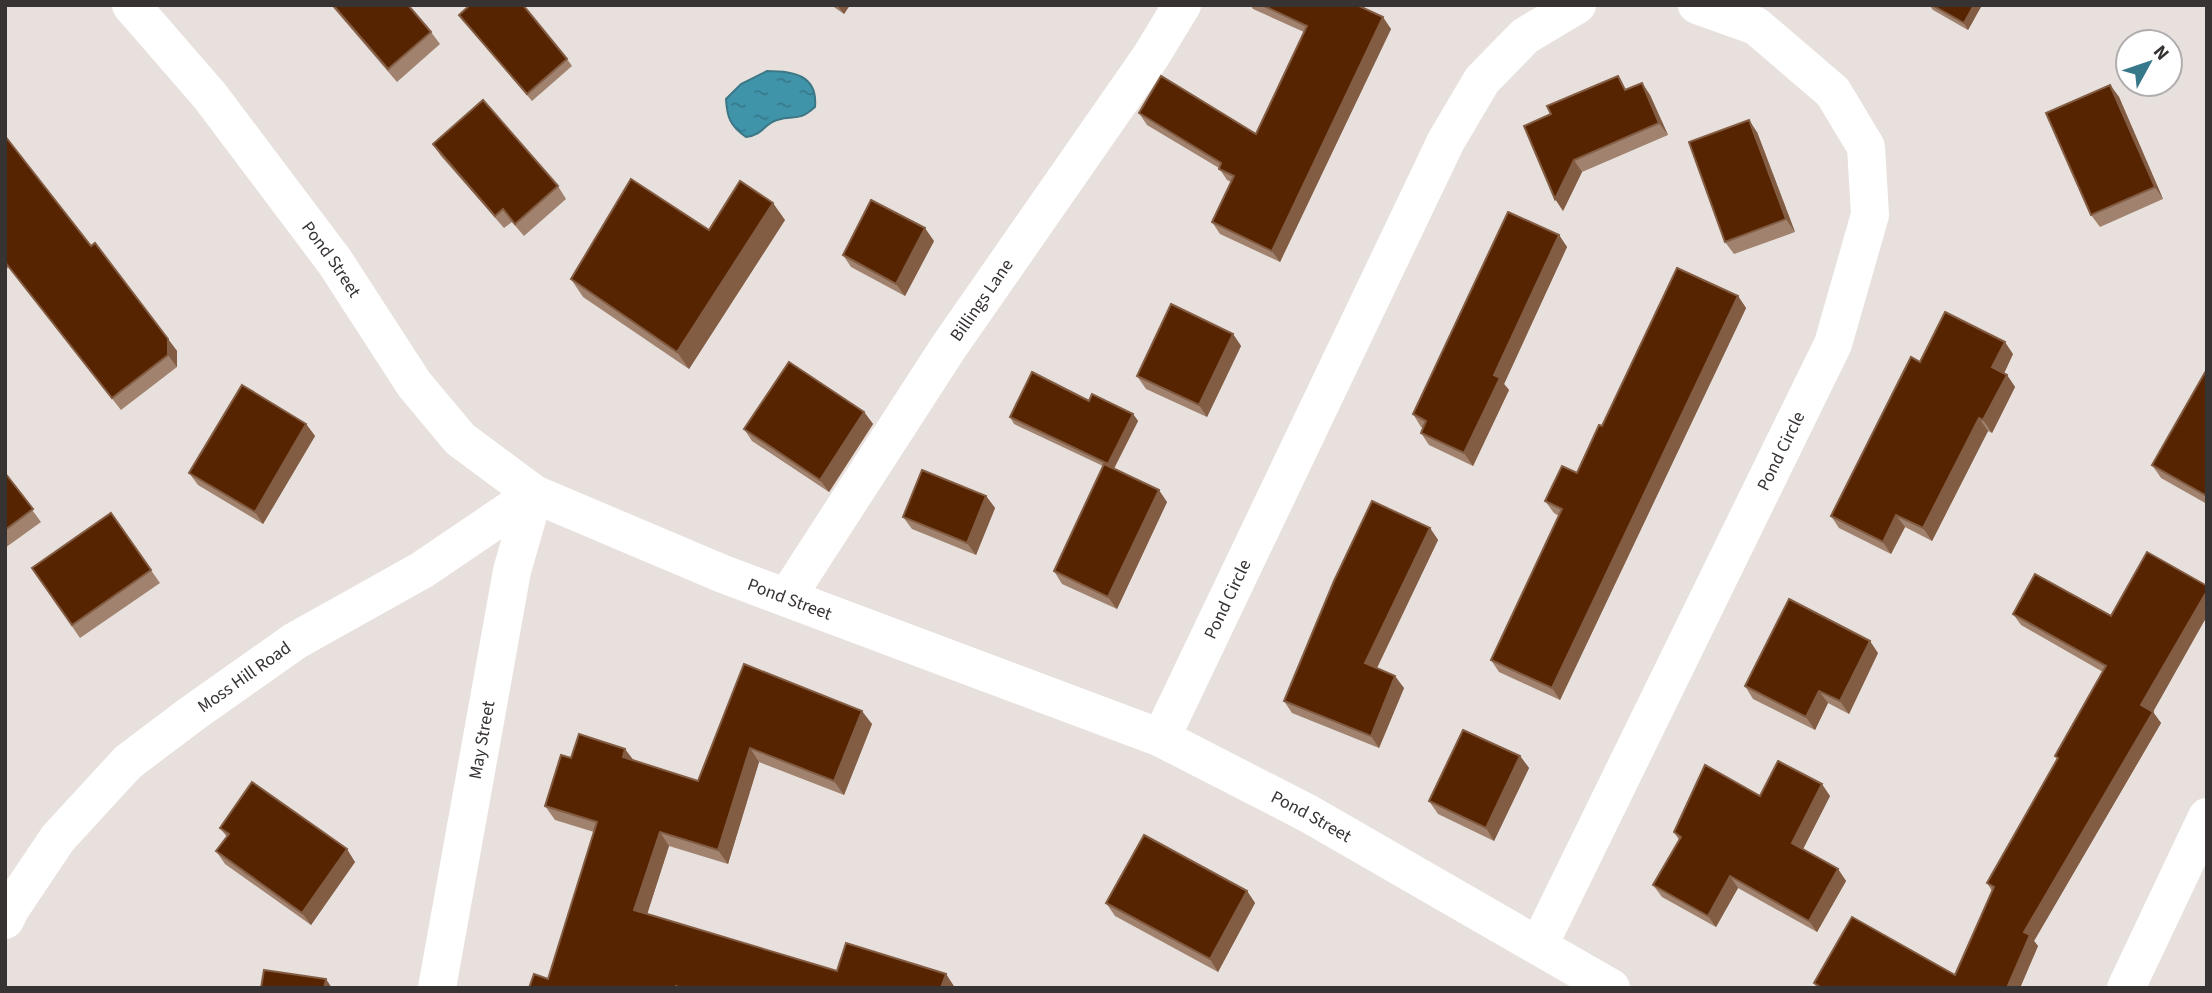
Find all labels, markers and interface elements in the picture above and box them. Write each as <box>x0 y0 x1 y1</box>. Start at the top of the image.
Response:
north arrow <box>2114 28 2184 98</box>
text: N <box>2146 40 2175 67</box>
street label: Pond Street <box>296 216 367 302</box>
street label: Billings Lane <box>944 254 1019 347</box>
street label: Pond Circle <box>1751 407 1811 495</box>
street label: Pond Circle <box>1198 555 1258 643</box>
street label: Pond Street <box>744 572 835 627</box>
street label: Moss Hill Road <box>193 636 296 719</box>
street label: May Street <box>463 699 501 781</box>
street label: Pond Street <box>1267 785 1356 849</box>

